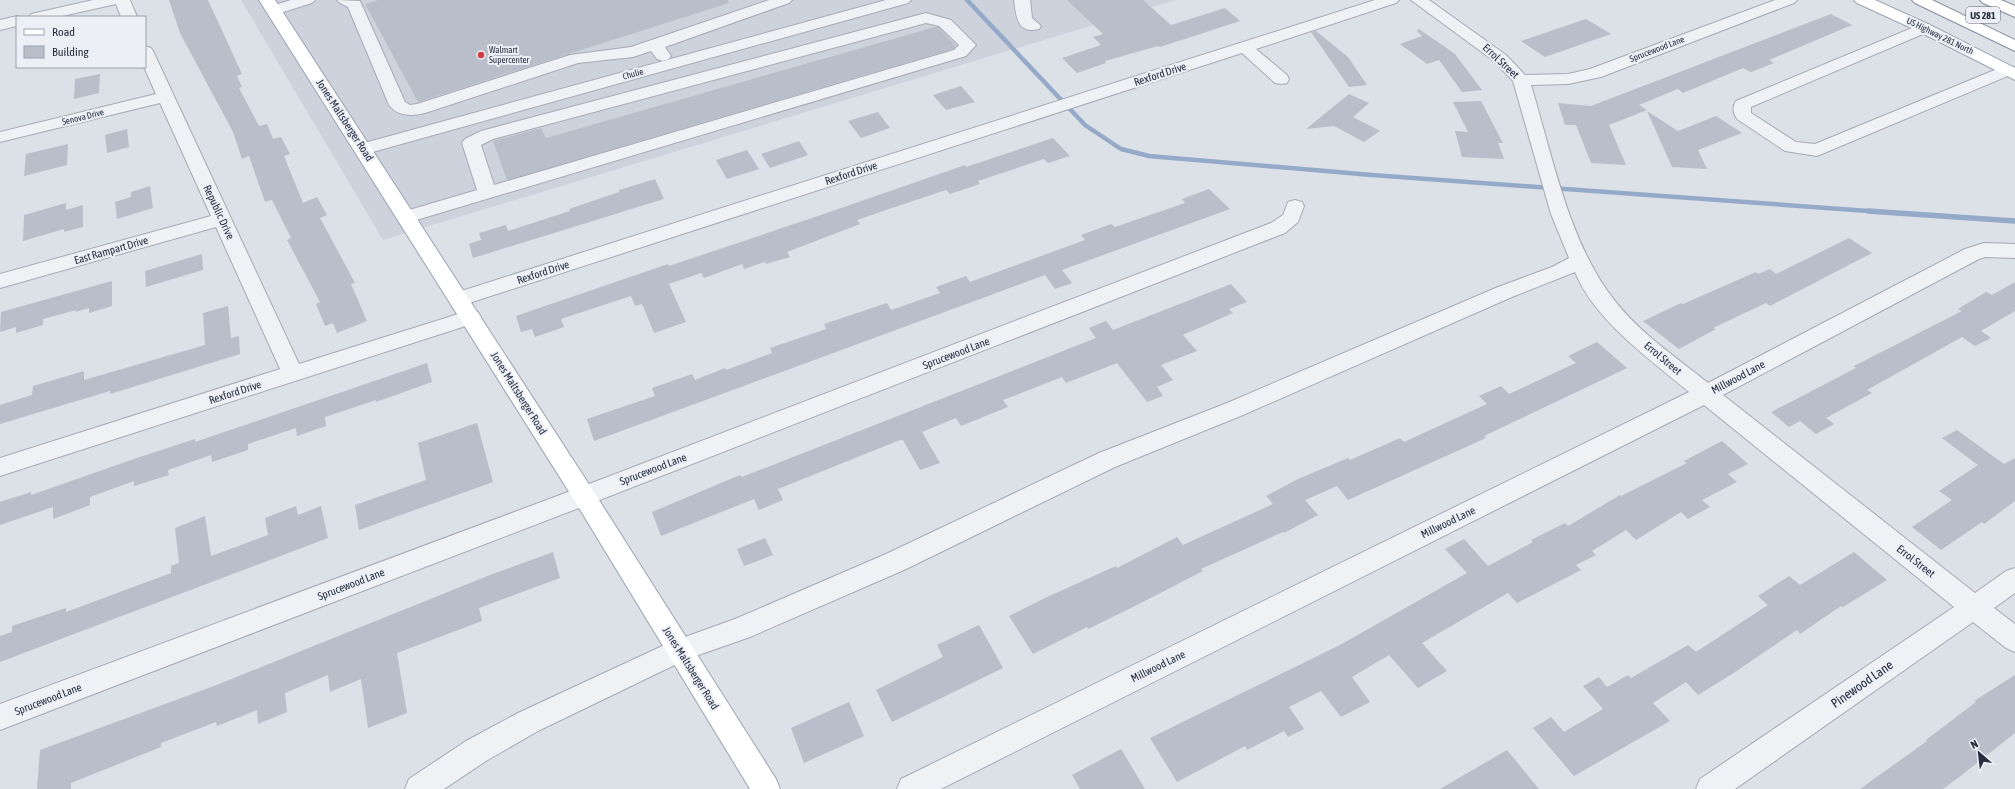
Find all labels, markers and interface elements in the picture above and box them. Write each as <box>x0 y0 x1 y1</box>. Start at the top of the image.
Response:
road number: US 281 <box>1966 7 2000 23</box>
street label: US Highway 281 North <box>1905 15 1975 57</box>
legend <box>16 16 146 68</box>
text: Road <box>52 25 75 39</box>
street label: Sprucewood Lane <box>1628 34 1686 64</box>
street label: Errol Street <box>1480 41 1522 81</box>
text: Building <box>52 45 90 59</box>
place label: Walmart Supercenter <box>489 45 530 65</box>
marker: Walmart Supercenter <box>476 50 486 60</box>
street label: Rexford Drive <box>1132 60 1188 88</box>
street label: Chulie <box>621 66 645 82</box>
street label: Jones Maltsberger Road <box>314 77 376 163</box>
street label: Senova Drive <box>61 107 105 127</box>
street label: Rexford Drive <box>823 159 879 187</box>
street label: Republic Drive <box>201 183 237 241</box>
street label: East Rampart Drive <box>73 234 149 266</box>
street label: Rexford Drive <box>515 258 571 286</box>
street label: Sprucewood Lane <box>921 335 991 371</box>
street label: Errol Street <box>1642 339 1684 377</box>
street label: Jones Maltsberger Road <box>489 349 549 437</box>
street label: Millwood Lane <box>1709 358 1767 396</box>
street label: Rexford Drive <box>207 378 263 406</box>
street label: Sprucewood Lane <box>618 451 688 487</box>
street label: Millwood Lane <box>1419 504 1477 540</box>
street label: Errol Street <box>1895 542 1937 580</box>
street label: Sprucewood Lane <box>316 566 386 602</box>
street label: Jones Maltsberger Road <box>661 624 721 712</box>
street label: Millwood Lane <box>1129 648 1187 684</box>
street label: Pinewood Lane <box>1828 657 1896 711</box>
street label: Sprucewood Lane <box>13 681 83 717</box>
north arrow <box>1959 733 1999 773</box>
text: N <box>1969 737 1980 751</box>

